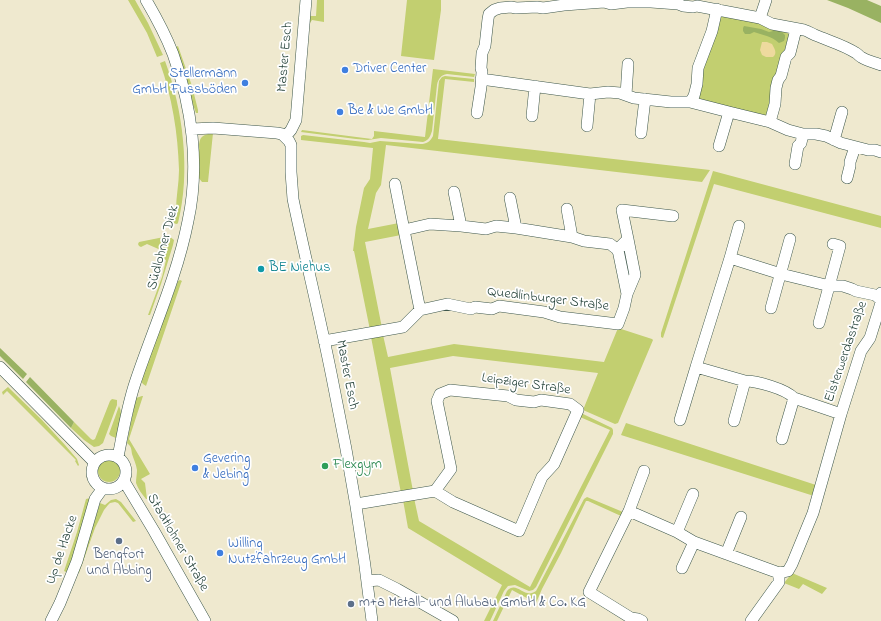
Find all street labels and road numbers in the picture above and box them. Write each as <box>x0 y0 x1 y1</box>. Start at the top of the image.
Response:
street label: Master Esch <box>275 21 297 93</box>
street label: Südlohner Diek <box>145 204 183 292</box>
street label: Quedlinburger Straße <box>486 284 610 316</box>
street label: Elsterwerdastraße <box>822 299 872 405</box>
street label: Master Esch <box>331 339 361 411</box>
street label: Leipziger Straße <box>480 370 572 400</box>
street label: Stadtlohner Straße <box>142 491 212 595</box>
street label: Up de Hacke <box>43 513 83 587</box>

